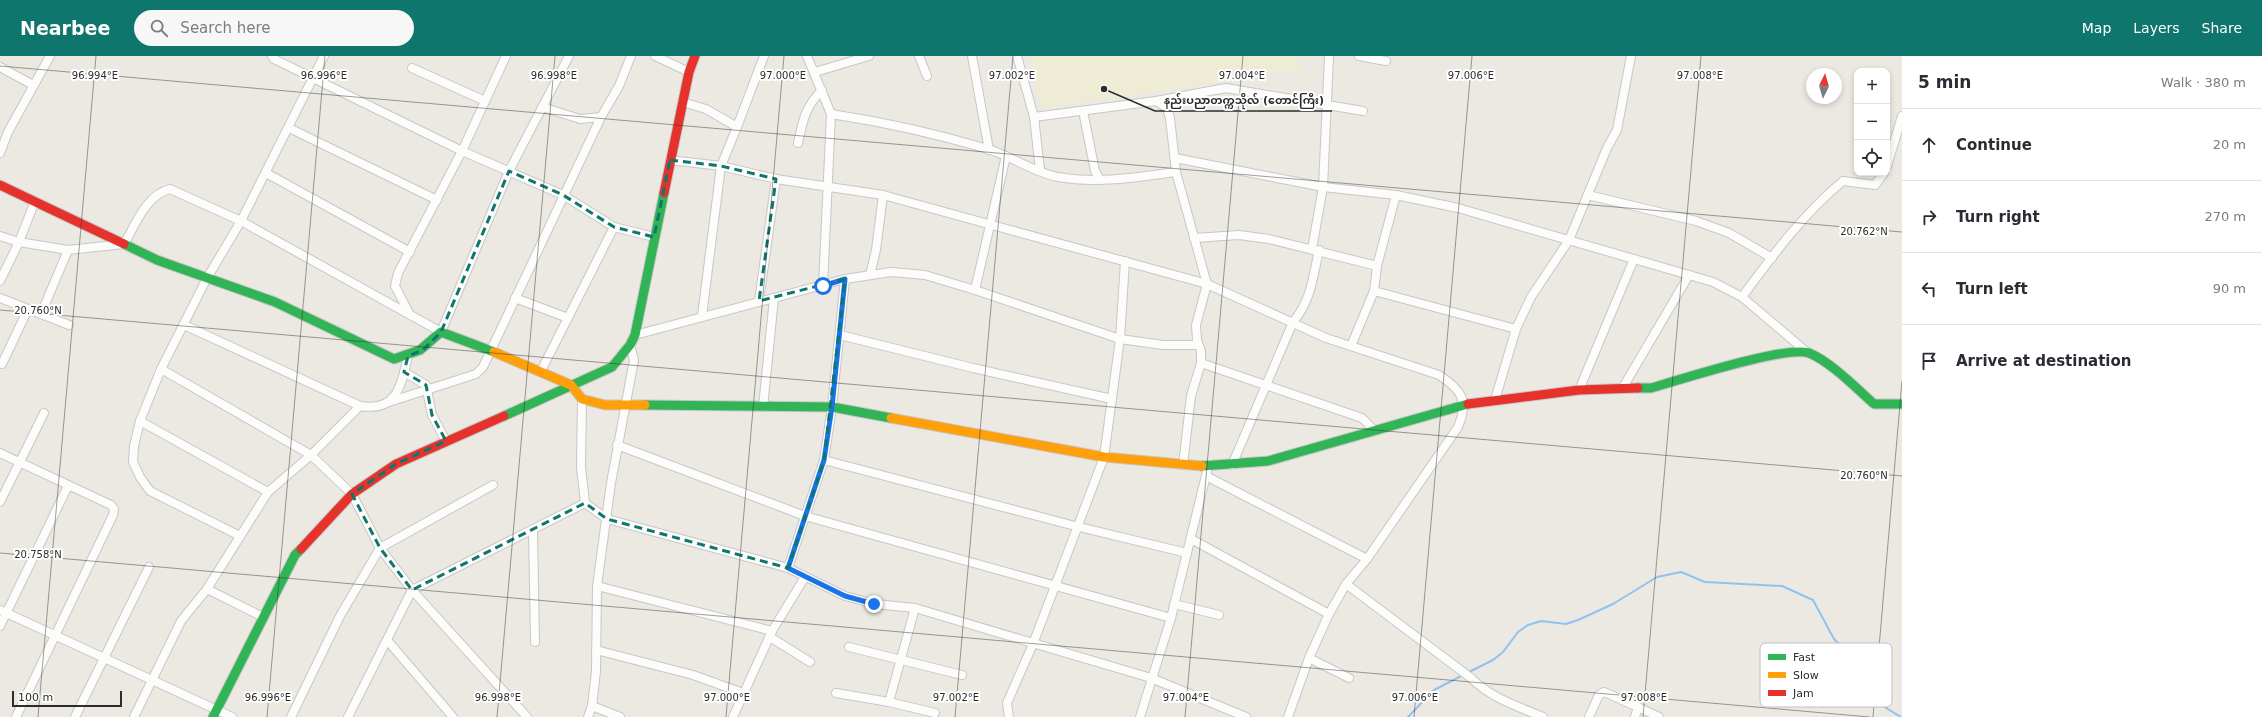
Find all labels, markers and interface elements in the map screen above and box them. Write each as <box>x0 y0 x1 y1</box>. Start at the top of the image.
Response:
search box <box>134 10 414 46</box>
text: Nearbee <box>20 17 110 39</box>
icon: search <box>148 17 170 39</box>
text: Search here <box>180 19 270 37</box>
text: Map <box>2082 20 2111 36</box>
text: Layers <box>2133 20 2180 36</box>
text: Share <box>2202 20 2242 36</box>
north arrow <box>1806 68 1842 104</box>
map controls <box>1854 68 1890 176</box>
button: + <box>1854 68 1890 104</box>
text: 96.994°E <box>72 70 118 81</box>
text: 96.996°E <box>301 70 347 81</box>
text: 96.998°E <box>531 70 577 81</box>
text: 97.000°E <box>760 70 806 81</box>
text: 97.002°E <box>989 70 1035 81</box>
text: 97.004°E <box>1219 70 1265 81</box>
text: 97.006°E <box>1448 70 1494 81</box>
text: 97.008°E <box>1677 70 1723 81</box>
text: 5 min <box>1918 72 1971 92</box>
text: Walk · 380 m <box>2161 75 2246 90</box>
callout: နည်းပညာတက္ကသိုလ် (တောင်ကြီး) <box>1155 88 1332 111</box>
text: နည်းပညာတက္ကသိုလ် (တောင်ကြီး) <box>1164 93 1324 110</box>
button: − <box>1854 104 1890 140</box>
icon: ahead <box>1918 134 1940 156</box>
text: Continue <box>1956 136 2032 154</box>
text: 20 m <box>2213 137 2246 152</box>
button: locate <box>1854 140 1890 176</box>
icon: right <box>1918 206 1940 228</box>
text: Turn right <box>1956 208 2040 226</box>
text: 270 m <box>2204 209 2246 224</box>
text: 20.762°N <box>1840 226 1888 237</box>
route start <box>814 277 832 295</box>
icon: left <box>1918 278 1940 300</box>
text: Turn left <box>1956 280 2028 298</box>
text: 90 m <box>2213 281 2246 296</box>
text: 20.760°N <box>14 305 62 316</box>
icon: arrive <box>1918 350 1940 372</box>
text: Arrive at destination <box>1956 352 2131 370</box>
text: 20.760°N <box>1840 470 1888 481</box>
text: 20.758°N <box>14 549 62 560</box>
route end <box>865 595 883 613</box>
legend <box>1760 643 1892 707</box>
text: Fast <box>1793 651 1816 664</box>
text: Slow <box>1793 669 1819 682</box>
text: Jam <box>1792 687 1814 700</box>
scale bar <box>12 689 122 708</box>
text: 100 m <box>18 691 53 704</box>
text: 96.996°E <box>245 692 291 703</box>
text: 96.998°E <box>475 692 521 703</box>
text: 97.000°E <box>704 692 750 703</box>
text: 97.002°E <box>933 692 979 703</box>
text: 97.004°E <box>1163 692 1209 703</box>
text: 97.006°E <box>1392 692 1438 703</box>
text: 97.008°E <box>1621 692 1667 703</box>

